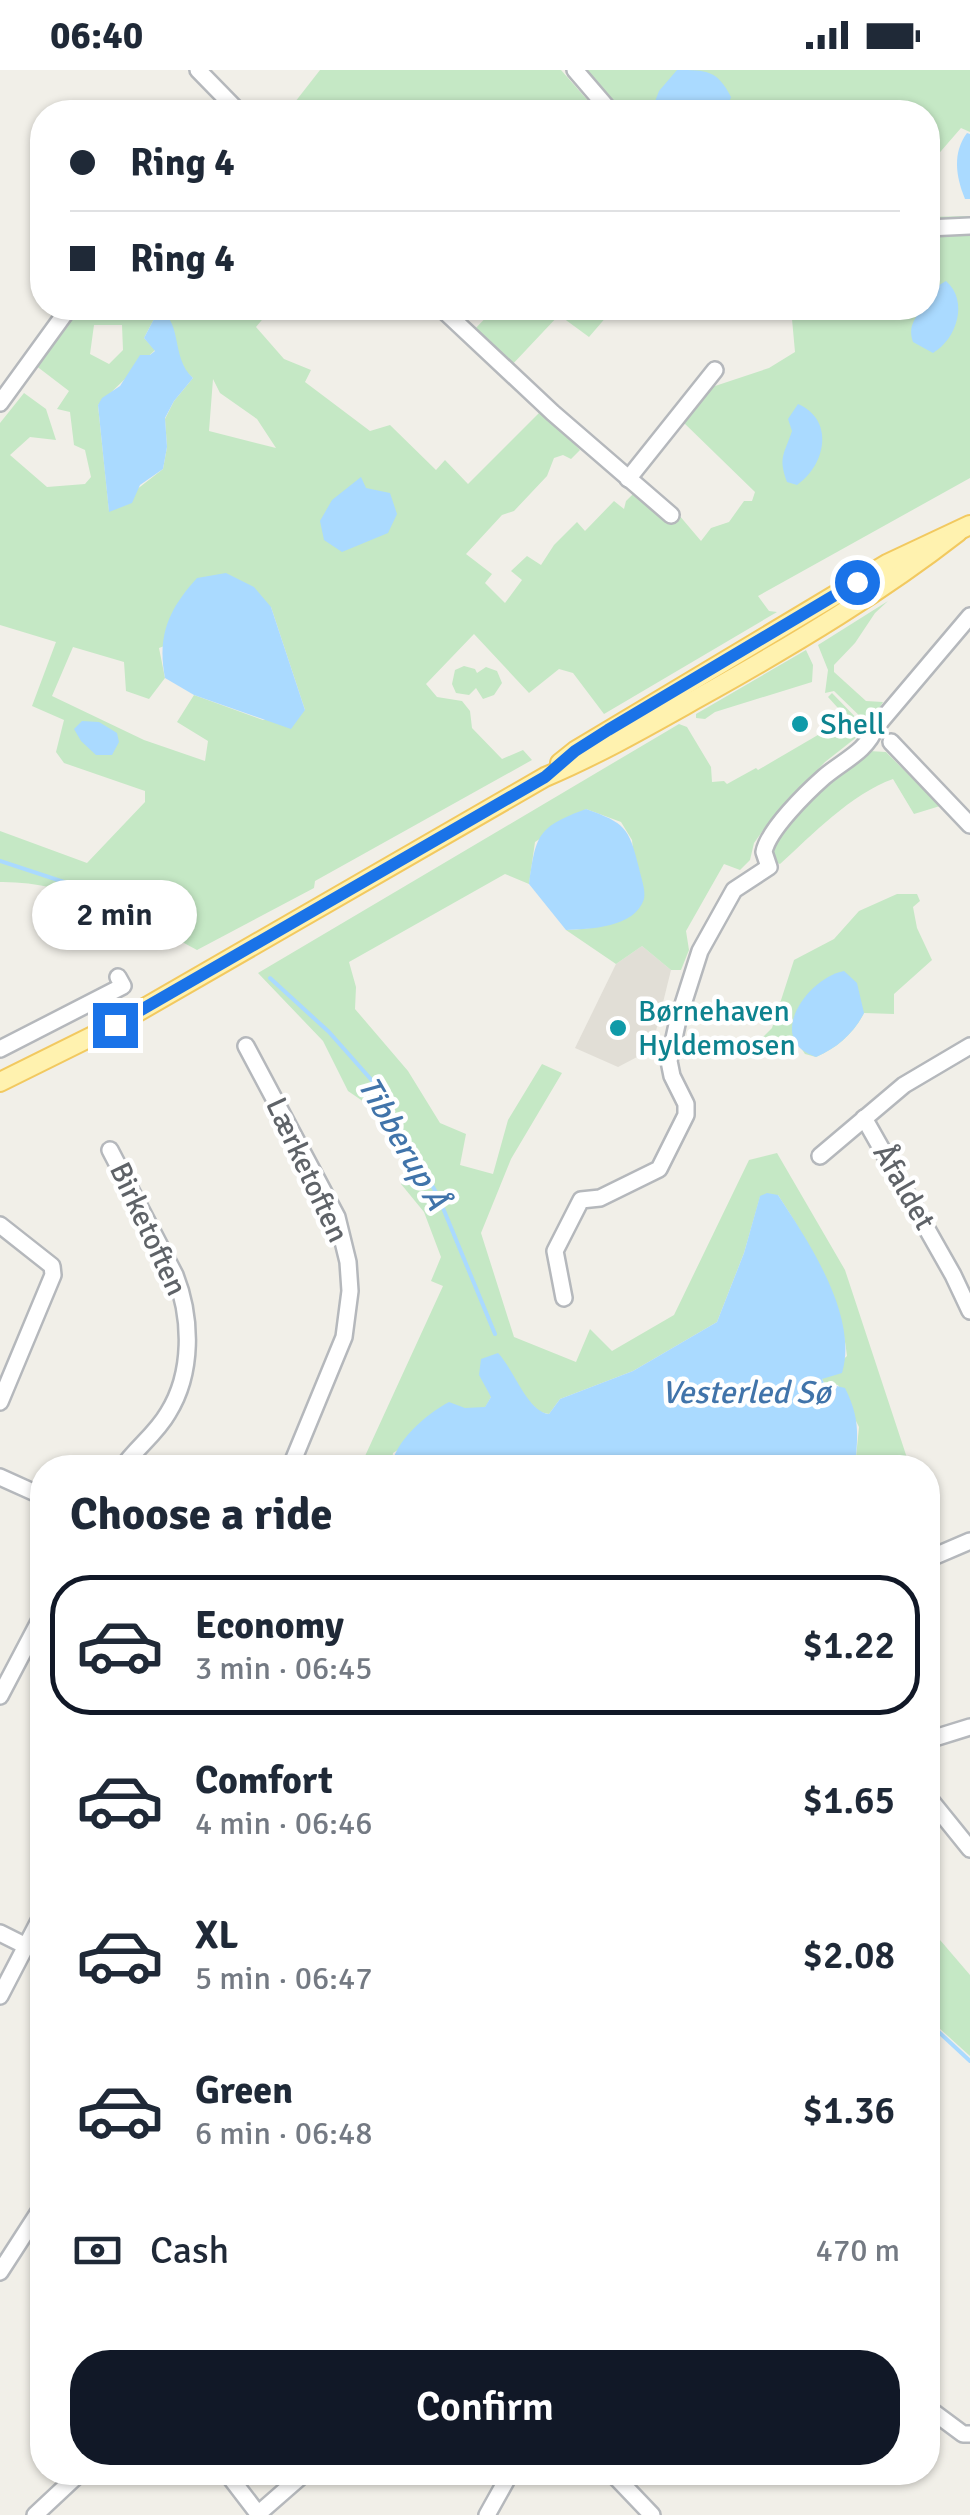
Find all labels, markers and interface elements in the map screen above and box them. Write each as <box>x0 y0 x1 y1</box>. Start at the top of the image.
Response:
text: 06:40 <box>50 12 143 59</box>
text: Ring 4 <box>130 139 235 186</box>
text: Ring 4 <box>130 235 235 282</box>
route start <box>835 560 880 605</box>
place label: Shell <box>820 706 885 743</box>
marker: Shell <box>789 713 811 735</box>
callout: 2 min <box>32 880 198 950</box>
text: 2 min <box>76 895 153 934</box>
place label: Børnehaven Hyldemosen <box>638 993 796 1064</box>
route end <box>93 1003 138 1048</box>
marker: Børnehaven Hyldemosen <box>607 1017 629 1039</box>
water label: Tibberup Å <box>349 1070 457 1218</box>
street label: Lærketoften <box>257 1092 357 1248</box>
street label: Åfaldet <box>865 1137 943 1237</box>
street label: Birketoften <box>101 1156 195 1302</box>
water label: Vesterled Sø <box>661 1373 833 1412</box>
text: Choose a ride <box>70 1487 333 1542</box>
icon: car <box>75 1600 165 1690</box>
text: Economy <box>195 1602 344 1649</box>
text: $1.22 <box>802 1622 895 1669</box>
text: 3 min · 06:45 <box>195 1649 373 1688</box>
icon: car <box>75 1755 165 1845</box>
text: Comfort <box>195 1757 333 1804</box>
text: $1.65 <box>802 1777 895 1824</box>
text: 4 min · 06:46 <box>195 1804 373 1843</box>
icon: car <box>75 1910 165 2000</box>
text: XL <box>195 1912 238 1959</box>
text: $2.08 <box>802 1932 895 1979</box>
text: 5 min · 06:47 <box>195 1959 373 1998</box>
icon: car <box>75 2065 165 2155</box>
text: Green <box>195 2067 293 2114</box>
text: $1.36 <box>802 2087 895 2134</box>
text: 6 min · 06:48 <box>195 2114 373 2153</box>
icon: cash <box>70 2223 125 2278</box>
text: Cash <box>150 2227 229 2274</box>
text: 470 m <box>816 2231 900 2270</box>
button: Confirm <box>70 2350 900 2465</box>

